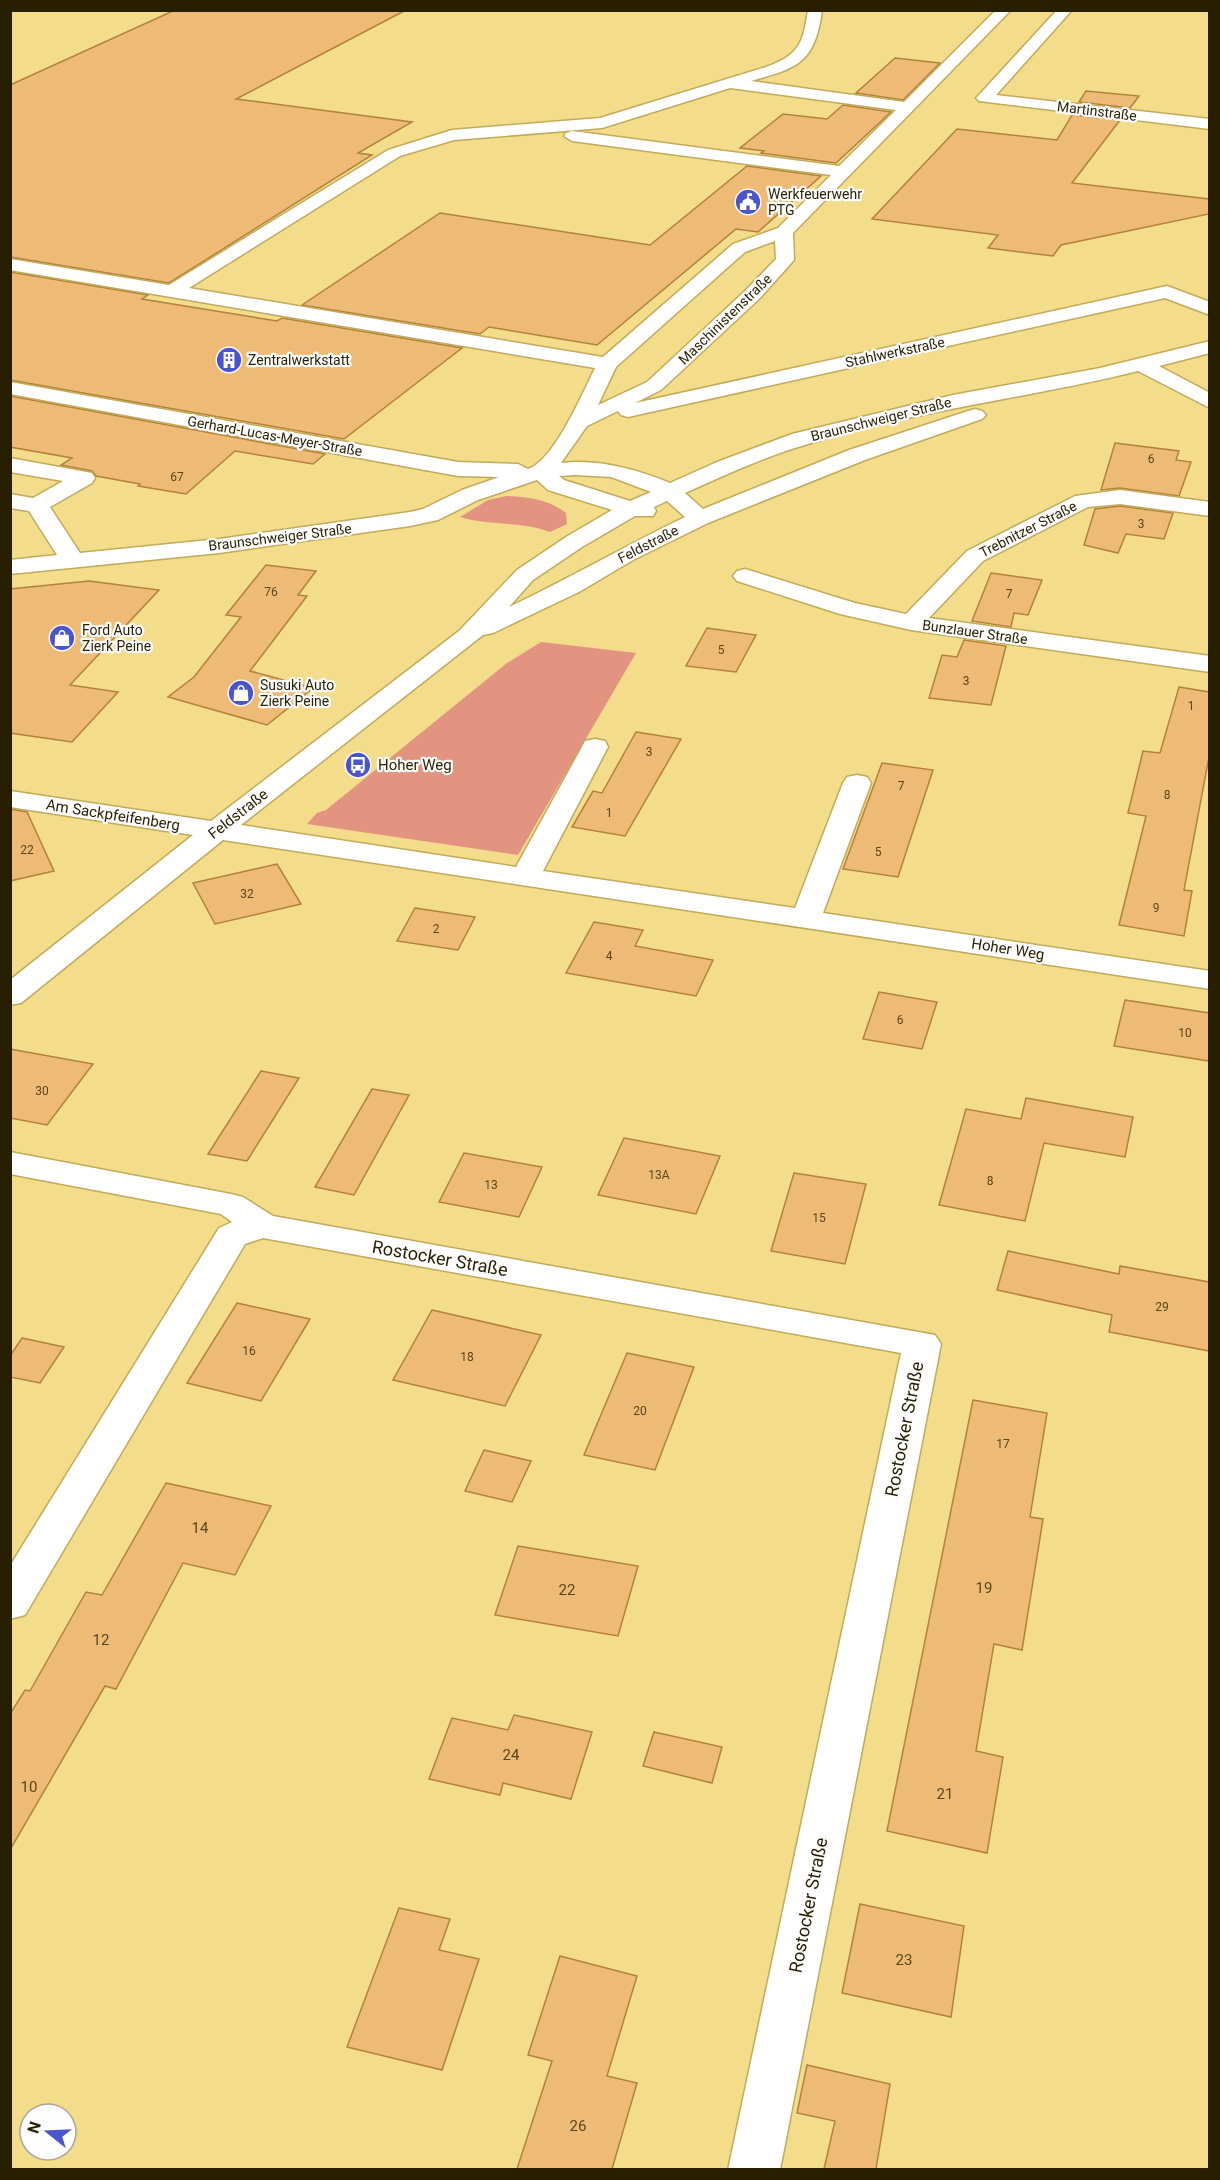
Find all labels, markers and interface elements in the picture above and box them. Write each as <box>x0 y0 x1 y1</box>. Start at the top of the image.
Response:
street label: Martinstraße <box>1056 98 1138 124</box>
place label: Werkfeuerwehr PTG <box>768 186 862 218</box>
public building icon: Werkfeuerwehr PTG <box>733 187 763 217</box>
street label: Maschinistenstraße <box>675 270 775 368</box>
street label: Stahlwerkstraße <box>844 334 946 370</box>
building icon: Zentralwerkstatt <box>214 345 244 375</box>
place label: Zentralwerkstatt <box>248 352 350 368</box>
street label: Braunschweiger Straße <box>809 394 953 444</box>
street label: Gerhard-Lucas-Meyer-Straße <box>186 413 364 459</box>
house number: 6 <box>1148 452 1155 466</box>
house number: 67 <box>170 470 184 484</box>
street label: Trebnitzer Straße <box>977 498 1079 560</box>
house number: 3 <box>1138 517 1144 531</box>
street label: Braunschweiger Straße <box>208 520 352 554</box>
street label: Feldstraße <box>615 522 681 566</box>
house number: 76 <box>264 585 278 599</box>
house number: 7 <box>1006 587 1013 601</box>
street label: Bunzlauer Straße <box>921 617 1029 647</box>
place label: Ford Auto Zierk Peine <box>82 622 151 654</box>
shop icon: Ford Auto Zierk Peine <box>47 623 77 653</box>
house number: 5 <box>718 643 725 657</box>
house number: 3 <box>963 674 969 688</box>
place label: Susuki Auto Zierk Peine <box>260 677 334 709</box>
shop icon: Susuki Auto Zierk Peine <box>226 678 256 708</box>
house number: 1 <box>1188 699 1194 713</box>
house number: 3 <box>646 745 652 759</box>
bus stop icon: Hoher Weg <box>343 750 373 780</box>
place label: Hoher Weg <box>378 756 452 774</box>
house number: 7 <box>898 779 905 793</box>
street label: Feldstraße <box>205 785 271 843</box>
house number: 8 <box>1164 788 1171 802</box>
street label: Am Sackpfeifenberg <box>45 796 181 834</box>
house number: 1 <box>606 806 612 820</box>
house number: 22 <box>20 843 34 857</box>
house number: 5 <box>875 845 882 859</box>
house number: 32 <box>240 887 254 901</box>
house number: 9 <box>1153 901 1159 915</box>
house number: 2 <box>433 922 440 936</box>
street label: Hoher Weg <box>970 934 1046 964</box>
house number: 4 <box>606 949 613 963</box>
house number: 6 <box>897 1013 904 1027</box>
house number: 10 <box>1178 1026 1192 1040</box>
house number: 30 <box>35 1084 49 1098</box>
house number: 13A <box>648 1168 670 1182</box>
house number: 8 <box>987 1174 994 1188</box>
house number: 13 <box>484 1178 498 1192</box>
house number: 15 <box>812 1211 826 1225</box>
street label: Rostocker Straße <box>370 1236 510 1280</box>
house number: 29 <box>1155 1300 1169 1314</box>
house number: 16 <box>242 1344 256 1358</box>
house number: 18 <box>460 1350 474 1364</box>
street label: Rostocker Straße <box>881 1360 927 1498</box>
house number: 20 <box>633 1404 647 1418</box>
house number: 17 <box>996 1437 1010 1451</box>
house number: 14 <box>192 1519 209 1537</box>
house number: 19 <box>976 1579 992 1597</box>
house number: 22 <box>559 1581 575 1599</box>
house number: 12 <box>93 1631 109 1649</box>
house number: 24 <box>503 1746 520 1764</box>
house number: 10 <box>21 1778 37 1796</box>
house number: 21 <box>937 1785 953 1803</box>
street label: Rostocker Straße <box>785 1836 831 1974</box>
house number: 23 <box>896 1951 912 1969</box>
north arrow <box>18 2102 78 2162</box>
house number: 26 <box>570 2117 586 2135</box>
text: N <box>23 2119 45 2136</box>

